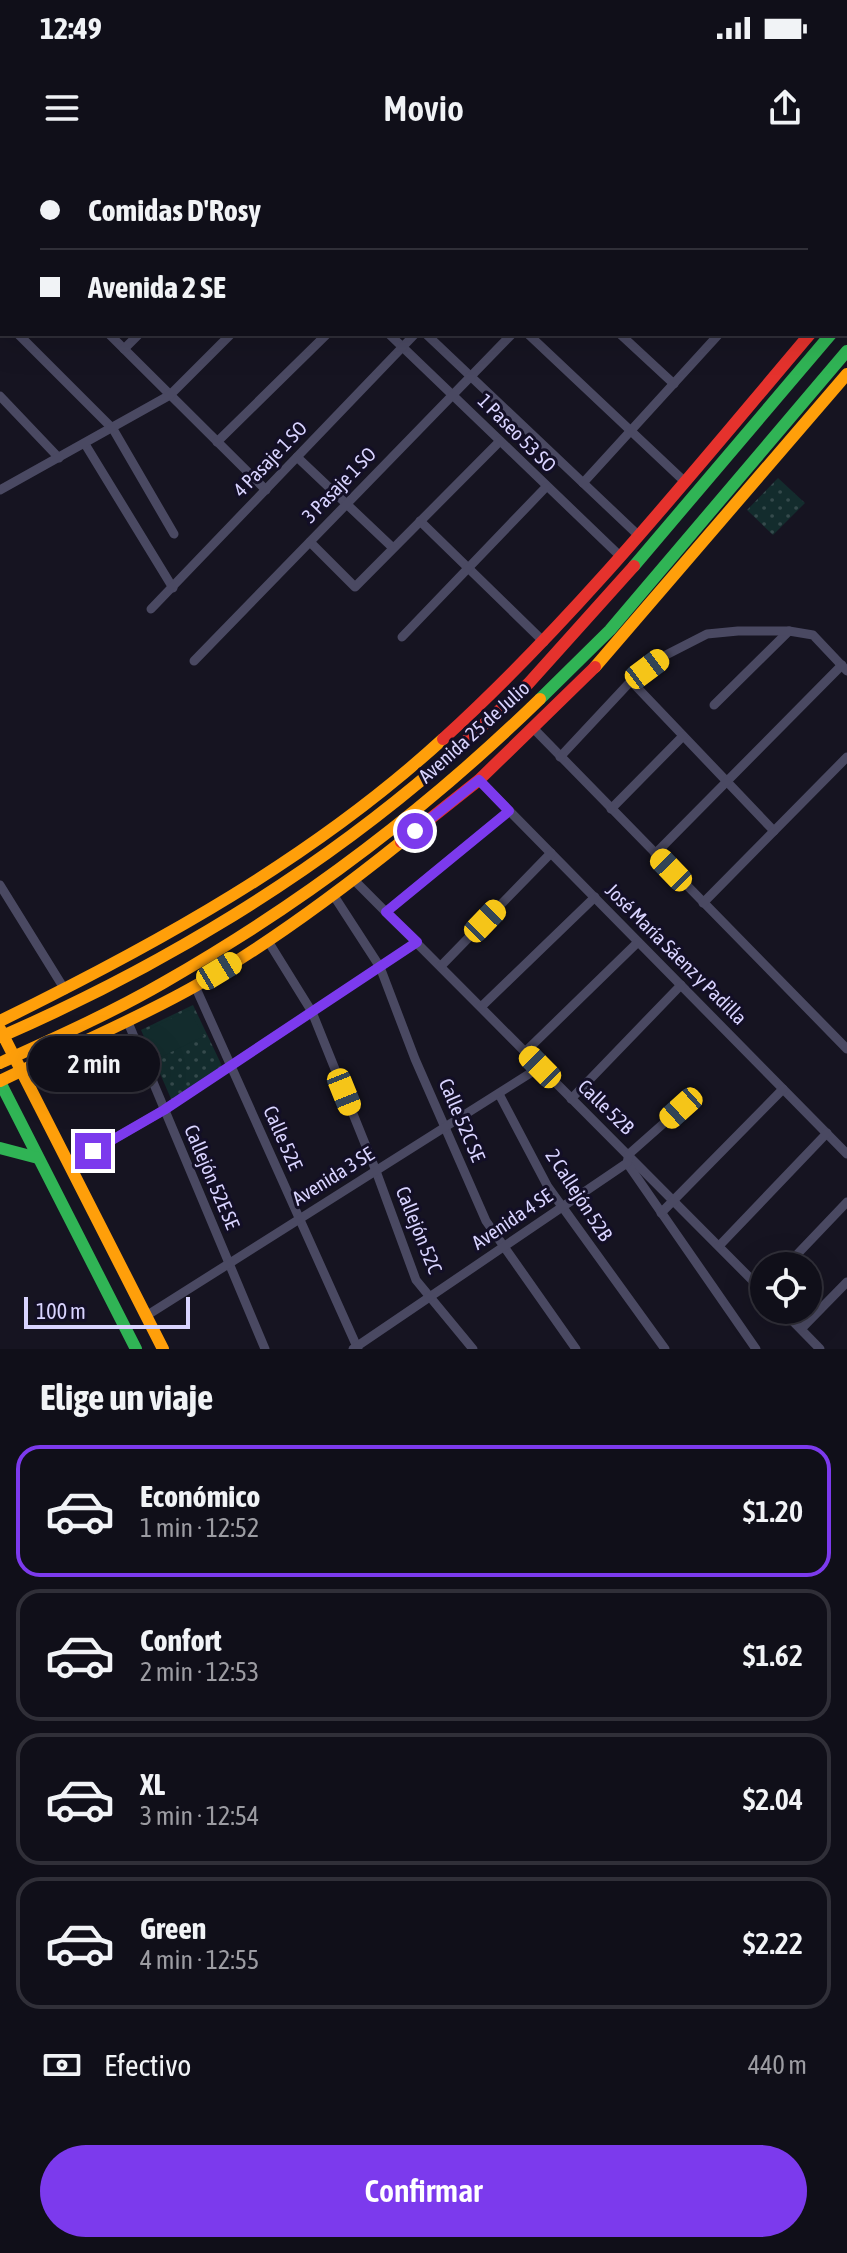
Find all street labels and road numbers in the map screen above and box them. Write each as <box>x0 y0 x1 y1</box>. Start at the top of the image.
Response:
street label: 1 Paseo 53 SO <box>474 389 561 476</box>
street label: 4 Pasaje 1 SO <box>228 416 311 501</box>
street label: 3 Pasaje 1 SO <box>297 442 380 527</box>
street label: Avenida 25 de Julio <box>414 676 534 787</box>
street label: José María Sáenz y Padilla <box>601 878 752 1029</box>
street label: Calle 52B <box>574 1074 639 1139</box>
street label: Calle 52C SE <box>435 1075 490 1165</box>
street label: Calle 52E <box>259 1102 308 1174</box>
street label: Callejón 52E SE <box>180 1121 245 1233</box>
street label: Avenida 3 SE <box>288 1141 378 1210</box>
street label: 2 Callejón 52B <box>541 1145 618 1245</box>
street label: Callejón 52C <box>392 1183 447 1277</box>
street label: Avenida 4 SE <box>467 1183 557 1254</box>

